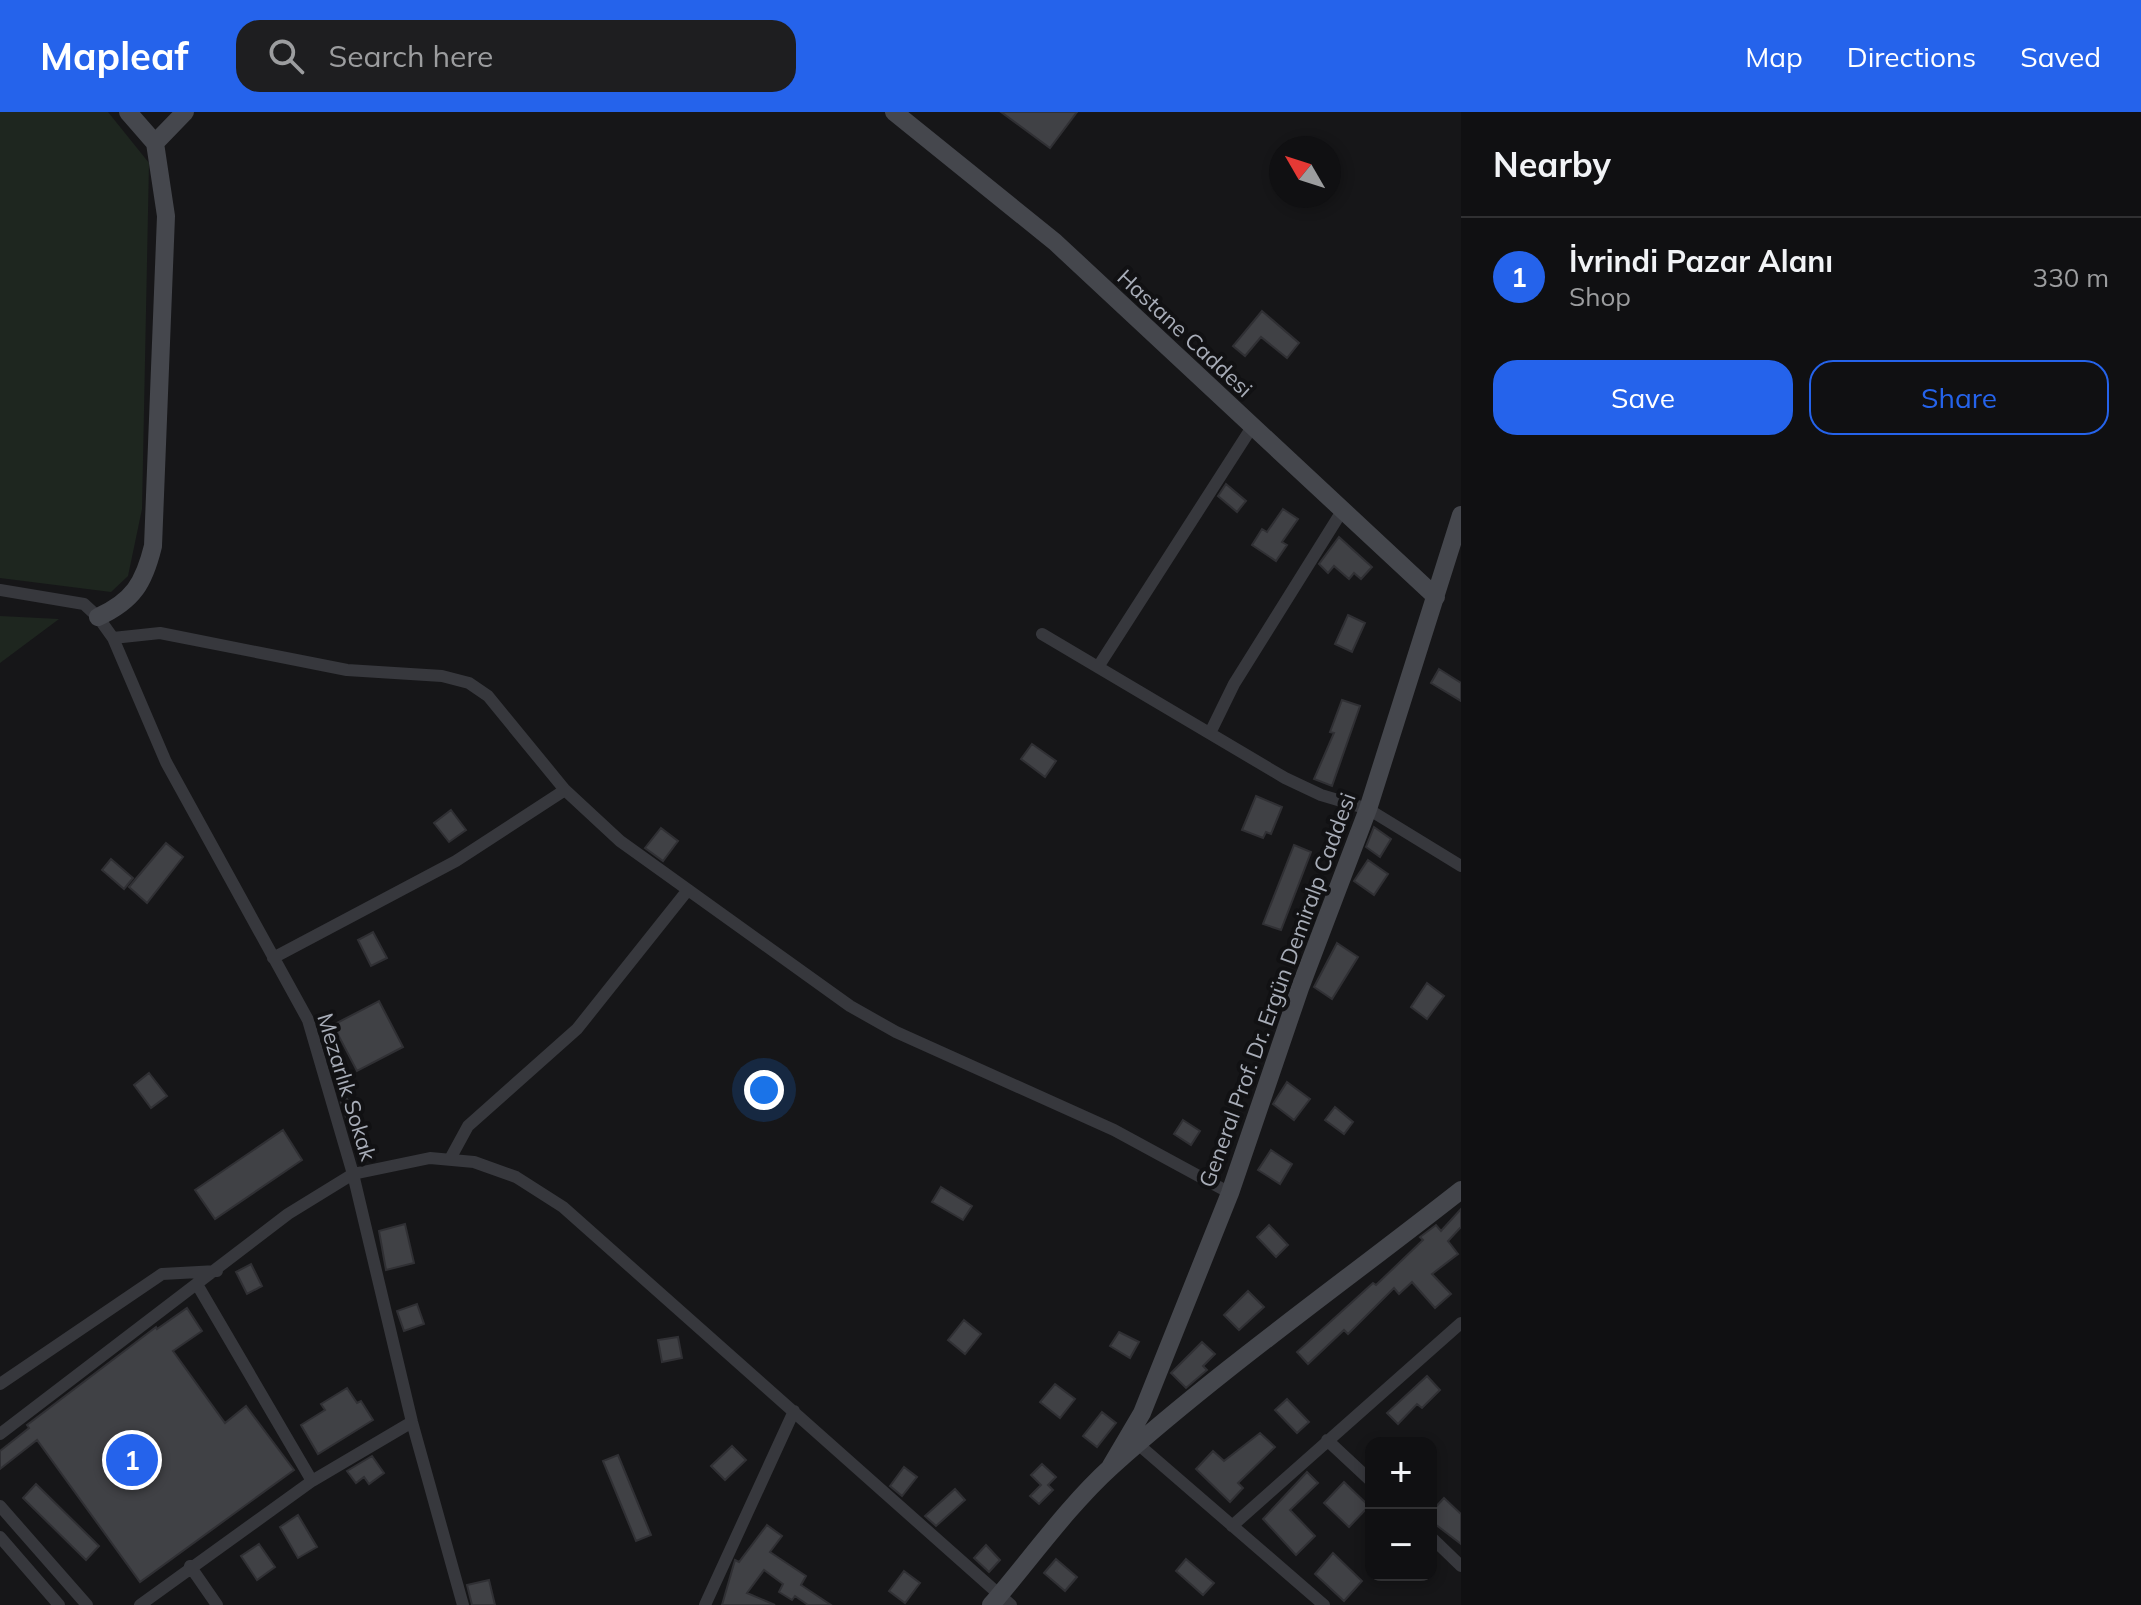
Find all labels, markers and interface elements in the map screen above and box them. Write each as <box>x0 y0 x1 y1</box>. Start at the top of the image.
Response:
search box <box>236 20 796 92</box>
text: Mapleaf <box>40 32 188 80</box>
icon: search <box>264 34 308 78</box>
text: Search here <box>328 37 493 75</box>
text: Map <box>1745 39 1803 74</box>
text: Directions <box>1847 39 1976 74</box>
text: Saved <box>2020 39 2101 74</box>
north arrow <box>1269 136 1341 208</box>
text: Nearby <box>1493 143 1611 186</box>
text: İvrindi Pazar Alanı <box>1569 242 1833 280</box>
text: 1 <box>1511 261 1527 294</box>
text: 330 m <box>2033 261 2109 294</box>
street label: Hastane Caddesi <box>1112 263 1258 403</box>
text: Shop <box>1569 280 1631 313</box>
button: Save <box>1493 360 1793 435</box>
button: Share <box>1809 360 2109 435</box>
street label: General Prof. Dr. Ergün Demiralp Caddesi <box>1192 789 1362 1191</box>
street label: Mezarlık Sokak <box>311 1010 383 1165</box>
your location <box>744 1070 784 1110</box>
pin: 1 <box>106 1430 158 1490</box>
map controls <box>1365 1437 1437 1581</box>
button: + <box>1365 1437 1437 1509</box>
button: − <box>1365 1509 1437 1581</box>

